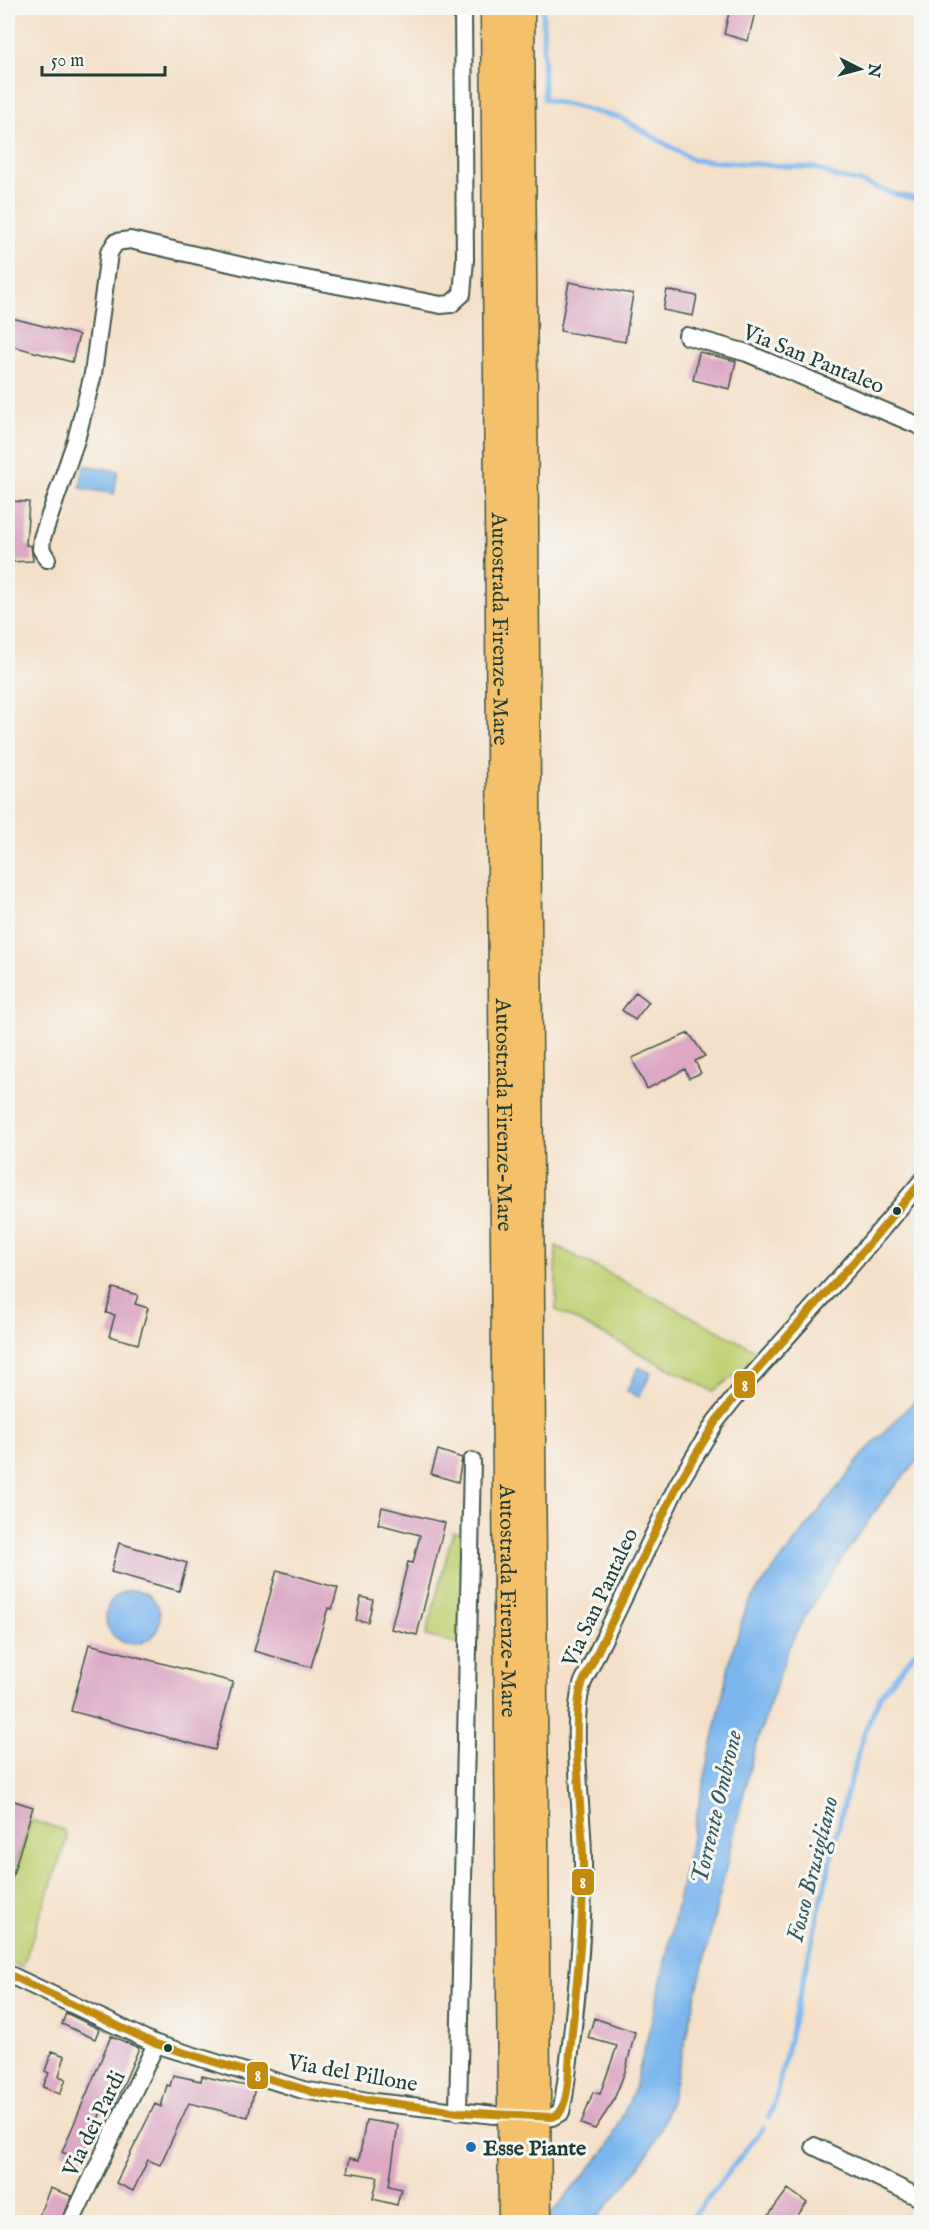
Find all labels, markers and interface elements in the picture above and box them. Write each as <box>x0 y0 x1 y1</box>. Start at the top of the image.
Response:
scale bar <box>42 39 165 77</box>
north arrow <box>830 39 890 99</box>
text: 50 m <box>51 50 84 73</box>
text: N <box>862 61 884 78</box>
street label: Via San Pantaleo <box>737 318 888 401</box>
street label: Autostrada Firenze-Mare <box>484 511 514 746</box>
street label: Autostrada Firenze-Mare <box>488 997 518 1232</box>
unlabelled marker <box>891 1205 903 1217</box>
line badge: 8 <box>733 1370 756 1399</box>
text: 8 <box>742 1377 748 1397</box>
street label: Autostrada Firenze-Mare <box>492 1483 522 1718</box>
street label: Via San Pantaleo <box>556 1524 645 1673</box>
water label: Torrente Ombrone <box>685 1727 750 1887</box>
water label: Fosso Brusigliano <box>780 1793 847 1945</box>
line badge: 8 <box>571 1868 595 1896</box>
text: 8 <box>580 1874 586 1894</box>
unlabelled marker <box>162 2042 174 2054</box>
street label: Via del Pillone <box>285 2049 420 2099</box>
line badge: 8 <box>246 2061 269 2090</box>
street label: Via dei Pardi <box>57 2066 133 2183</box>
text: 8 <box>255 2067 261 2087</box>
place label: Esse Piante <box>483 2135 586 2163</box>
marker: Esse Piante <box>464 2140 478 2154</box>

